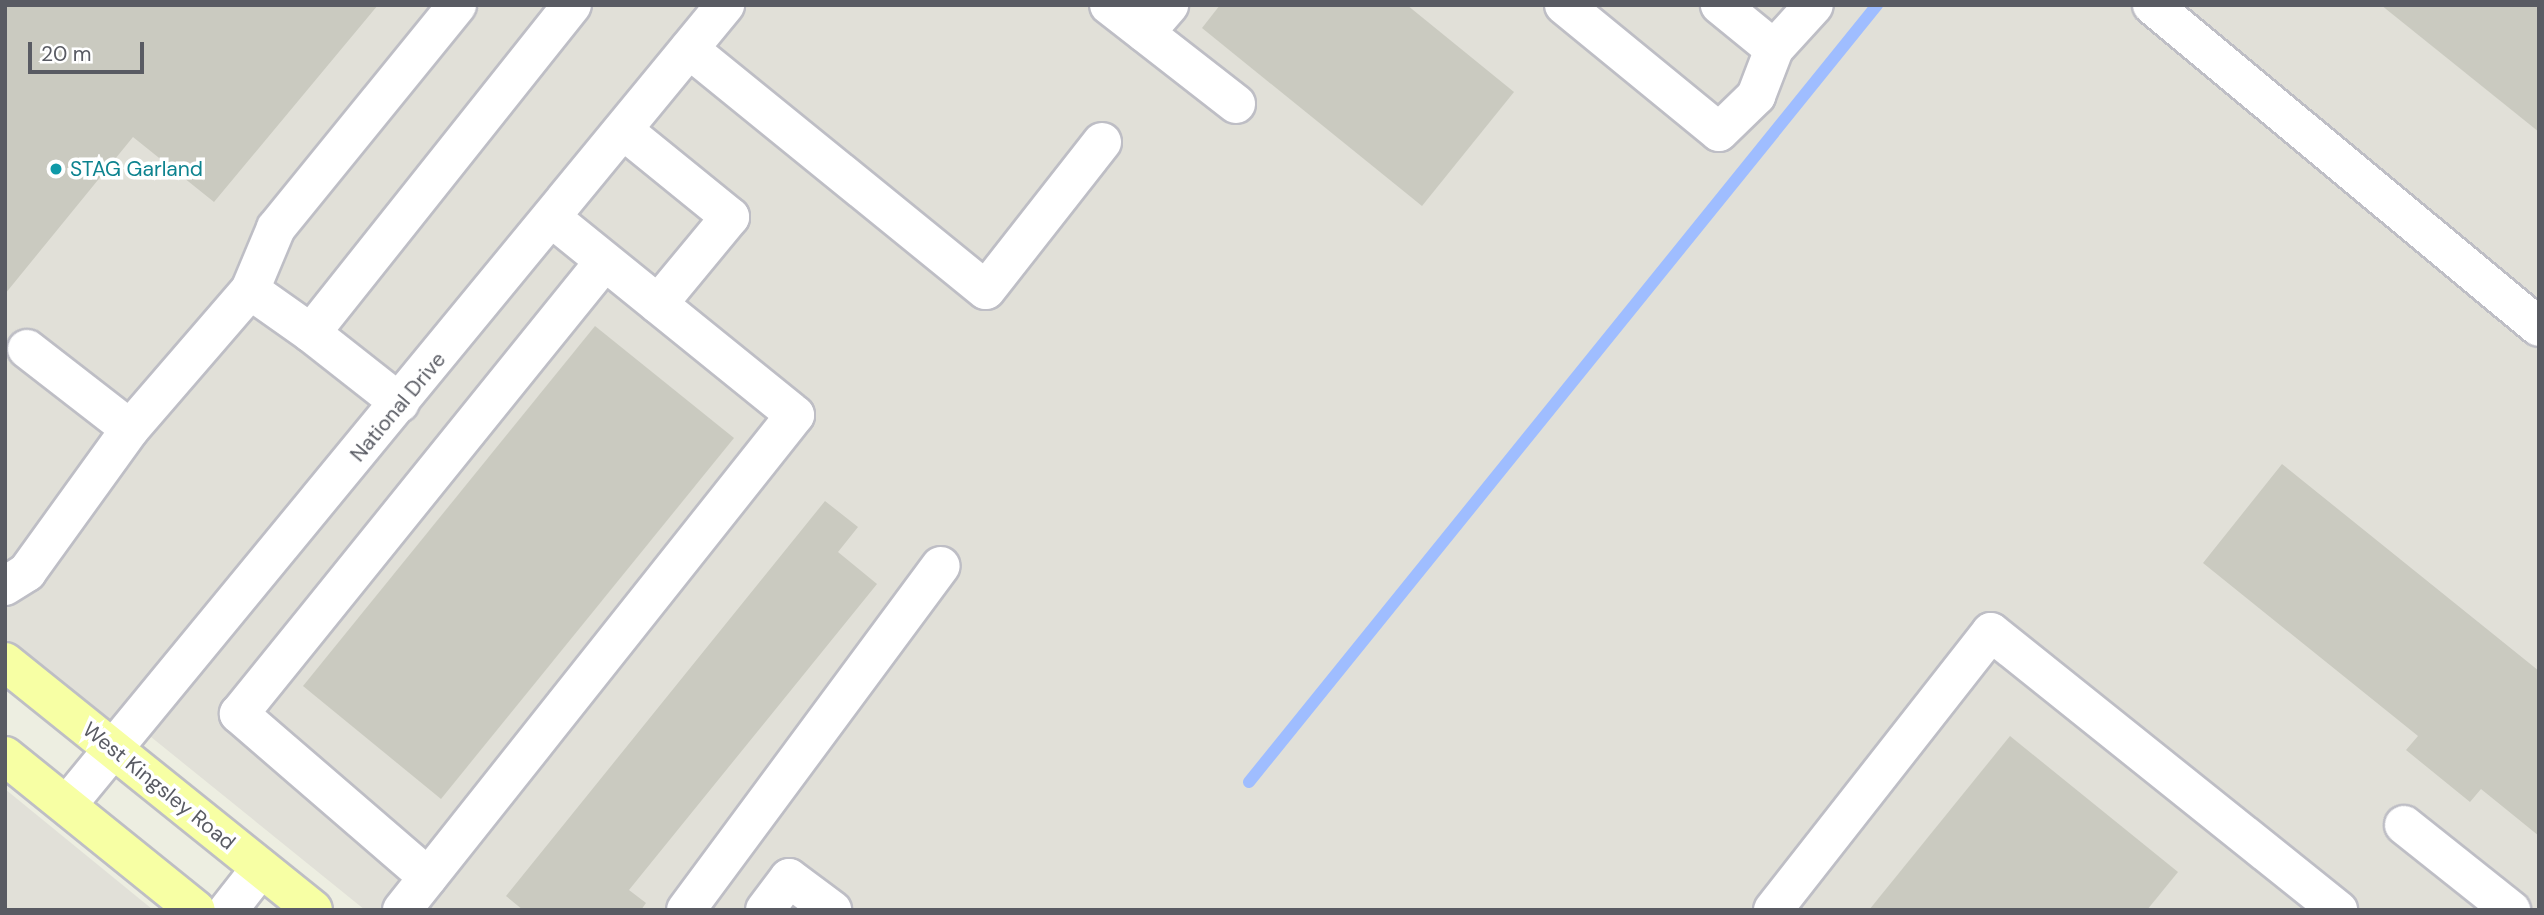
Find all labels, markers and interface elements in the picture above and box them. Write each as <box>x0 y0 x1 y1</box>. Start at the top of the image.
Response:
scale bar <box>32 28 147 72</box>
text: 20 m <box>41 40 92 68</box>
place label: STAG Garland <box>70 156 203 182</box>
marker: STAG Garland <box>48 161 64 177</box>
street label: National Drive <box>345 347 451 467</box>
street label: West Kingsley Road <box>78 717 240 855</box>

